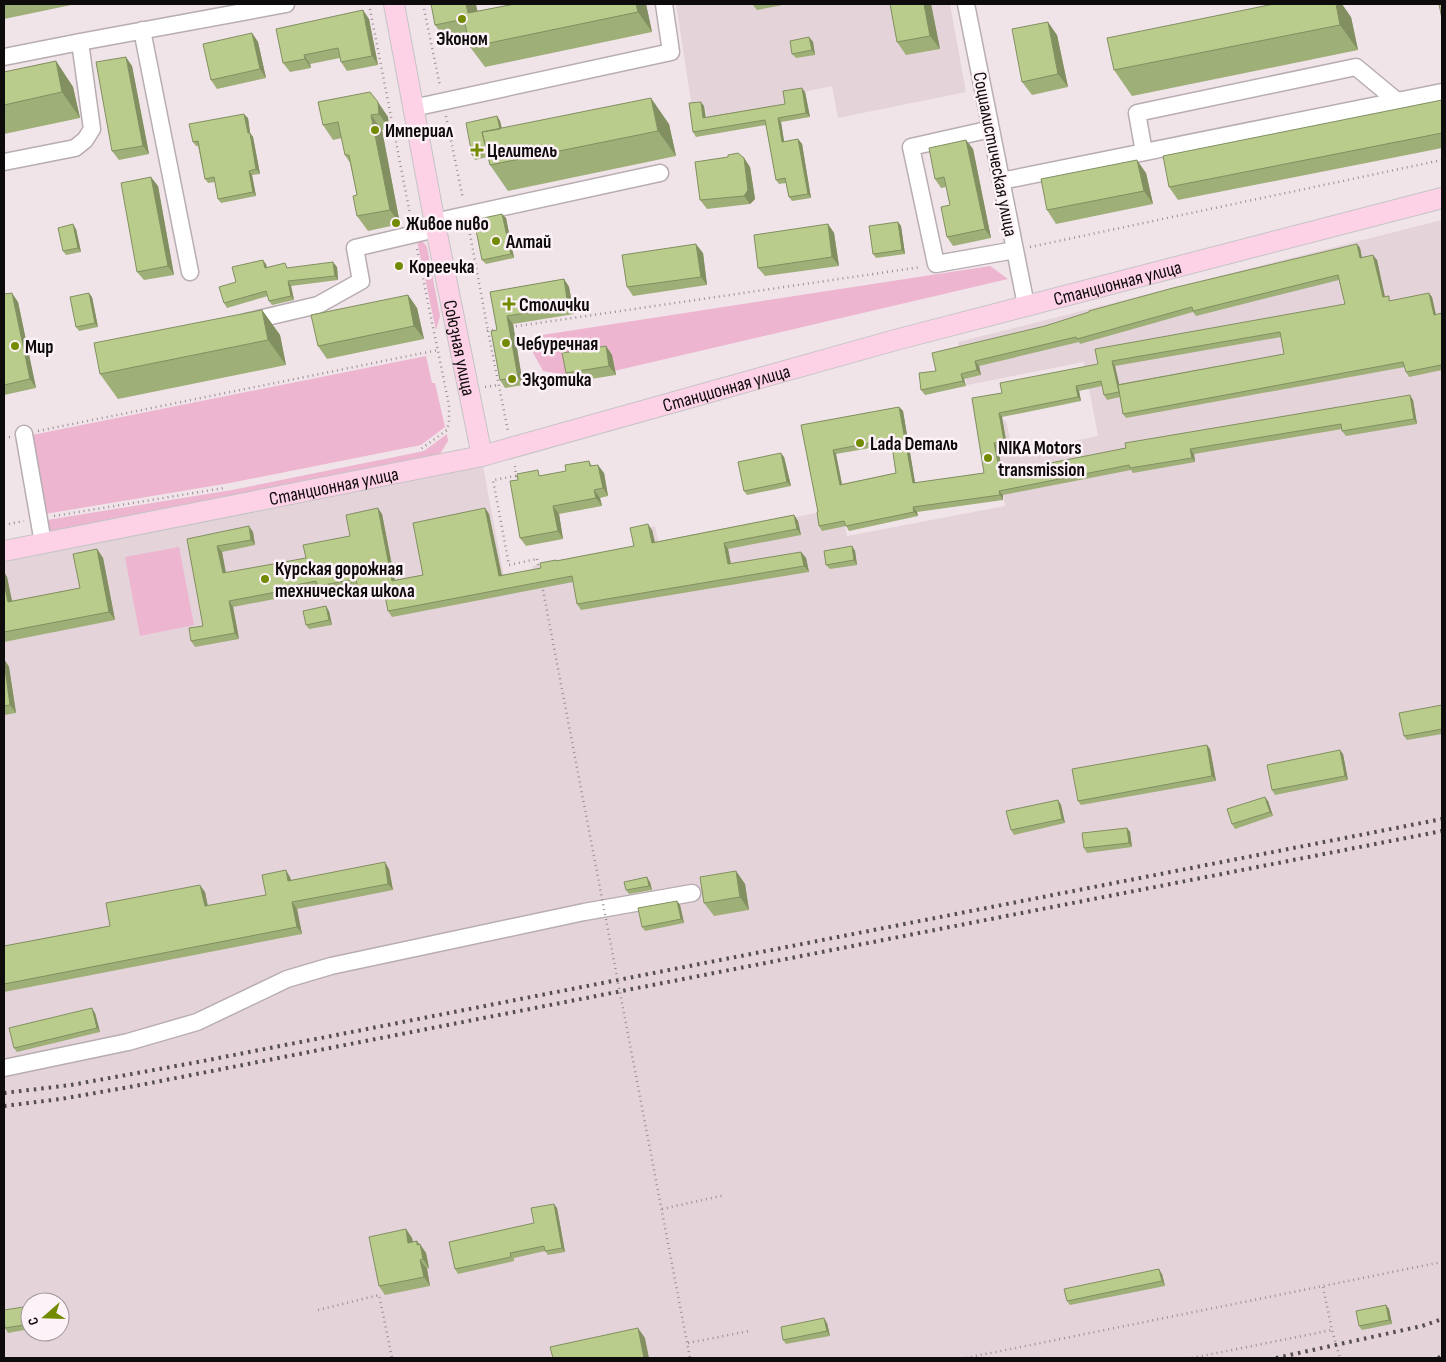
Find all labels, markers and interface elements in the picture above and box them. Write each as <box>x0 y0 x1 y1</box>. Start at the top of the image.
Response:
marker: Эконом <box>456 13 468 25</box>
place label: Эконом <box>436 28 488 51</box>
street label: Социалистическая улица <box>967 70 1022 239</box>
place label: Империал <box>385 120 454 143</box>
marker: Империал <box>369 124 381 136</box>
place label: Целитель <box>487 140 557 163</box>
marker: Целитель <box>471 144 483 156</box>
place label: Живое пиво <box>406 213 489 236</box>
marker: Живое пиво <box>390 217 402 229</box>
place label: Алтай <box>505 231 551 254</box>
marker: Алтай <box>490 235 502 247</box>
place label: Кореечка <box>409 256 475 279</box>
street label: Станционная улица <box>1051 256 1184 311</box>
marker: Кореечка <box>393 260 405 272</box>
place label: Столички <box>519 294 590 317</box>
street label: Союзная улица <box>438 298 480 398</box>
marker: Столички <box>503 298 515 310</box>
place label: Чебуречная <box>516 333 598 356</box>
place label: Мир <box>25 336 54 359</box>
marker: Чебуречная <box>500 337 512 349</box>
marker: Мир <box>9 340 21 352</box>
street label: Станционная улица <box>660 360 793 418</box>
place label: Экзотика <box>522 369 592 392</box>
marker: Экзотика <box>506 373 518 385</box>
place label: Lada Dеталь <box>870 433 958 456</box>
marker: Lada Dеталь <box>854 437 866 449</box>
place label: NIKA Motors transmission <box>998 437 1085 482</box>
marker: NIKA Motors transmission <box>982 452 994 464</box>
street label: Станционная улица <box>267 463 401 511</box>
place label: Курская дорожная техническая школа <box>275 558 415 603</box>
marker: Курская дорожная техническая школа <box>259 573 271 585</box>
north arrow <box>20 1292 70 1342</box>
text: С <box>24 1315 42 1328</box>

